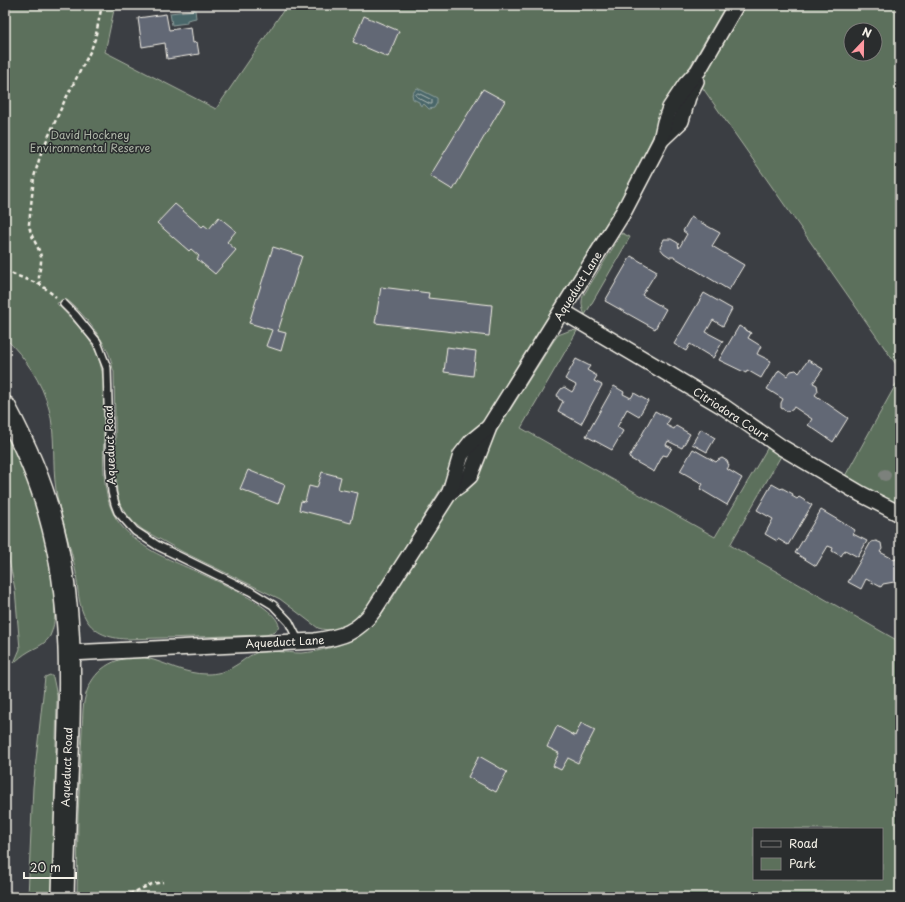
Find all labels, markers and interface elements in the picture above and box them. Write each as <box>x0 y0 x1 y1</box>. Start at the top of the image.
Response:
north arrow <box>843 22 883 62</box>
text: N <box>860 23 874 42</box>
park label: David Hockney Environmental Reserve <box>30 126 150 156</box>
street label: Aqueduct Lane <box>549 248 606 324</box>
street label: Citriodora Court <box>690 383 773 445</box>
street label: Aqueduct Road <box>100 405 119 485</box>
street label: Aqueduct Lane <box>245 631 325 652</box>
street label: Aqueduct Road <box>57 727 76 807</box>
legend <box>753 828 883 880</box>
text: Road <box>789 834 818 852</box>
scale bar <box>24 854 76 880</box>
text: Park <box>789 854 816 872</box>
text: 20 m <box>30 858 61 876</box>

